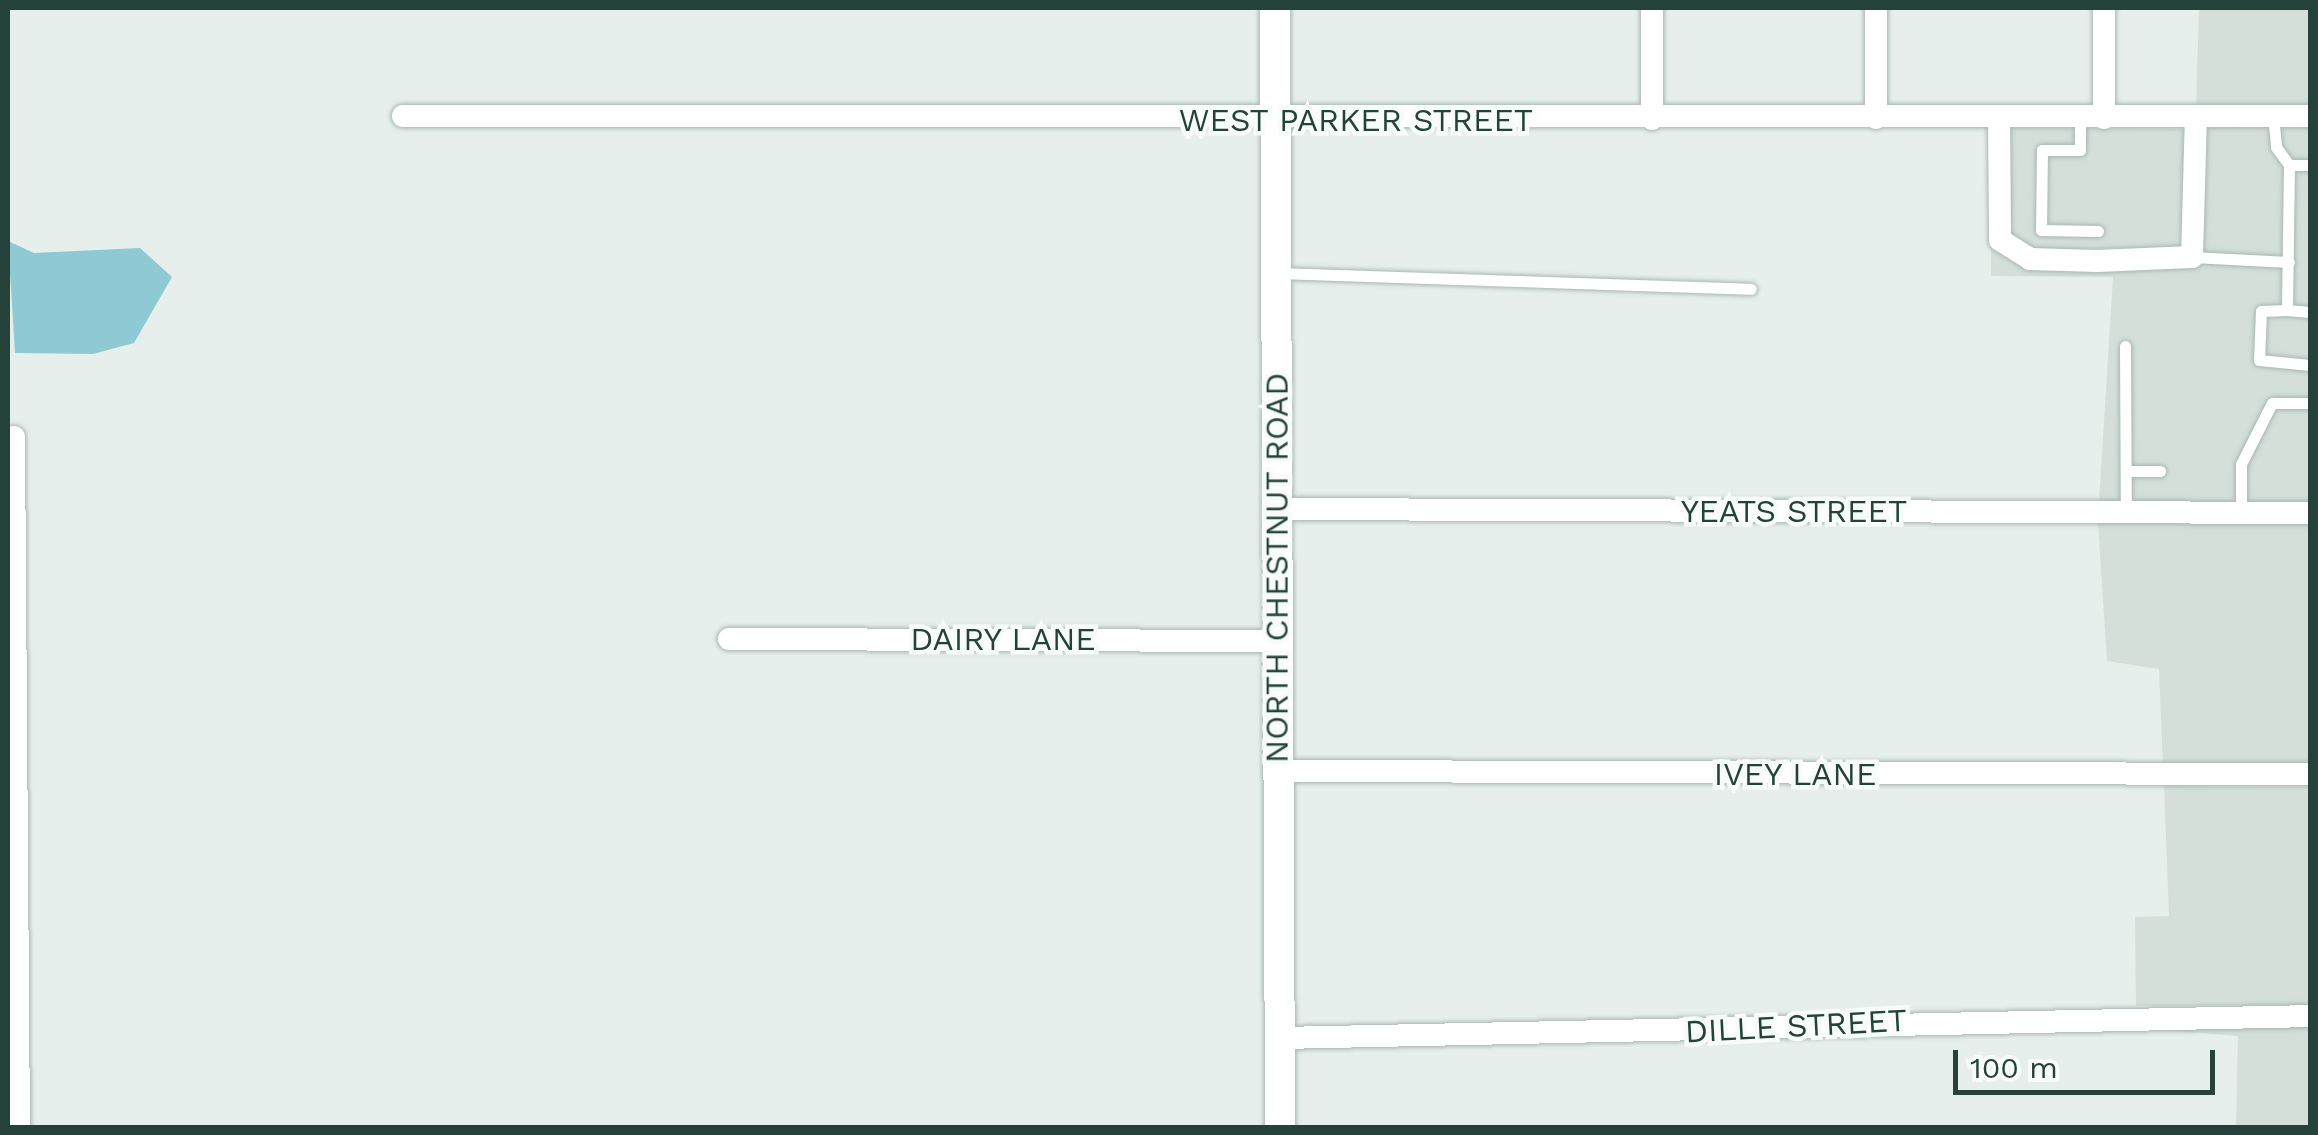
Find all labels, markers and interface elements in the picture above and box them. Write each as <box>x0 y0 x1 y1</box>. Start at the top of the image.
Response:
street label: WEST PARKER STREET <box>1178 101 1534 139</box>
street label: NORTH CHESTNUT ROAD <box>1258 372 1296 764</box>
street label: YEATS STREET <box>1681 492 1907 530</box>
street label: DAIRY LANE <box>910 620 1096 658</box>
street label: IVEY LANE <box>1713 755 1877 793</box>
street label: DILLE STREET <box>1684 1001 1908 1051</box>
scale bar <box>1958 1030 2220 1092</box>
text: 100 m <box>1970 1050 2058 1085</box>

